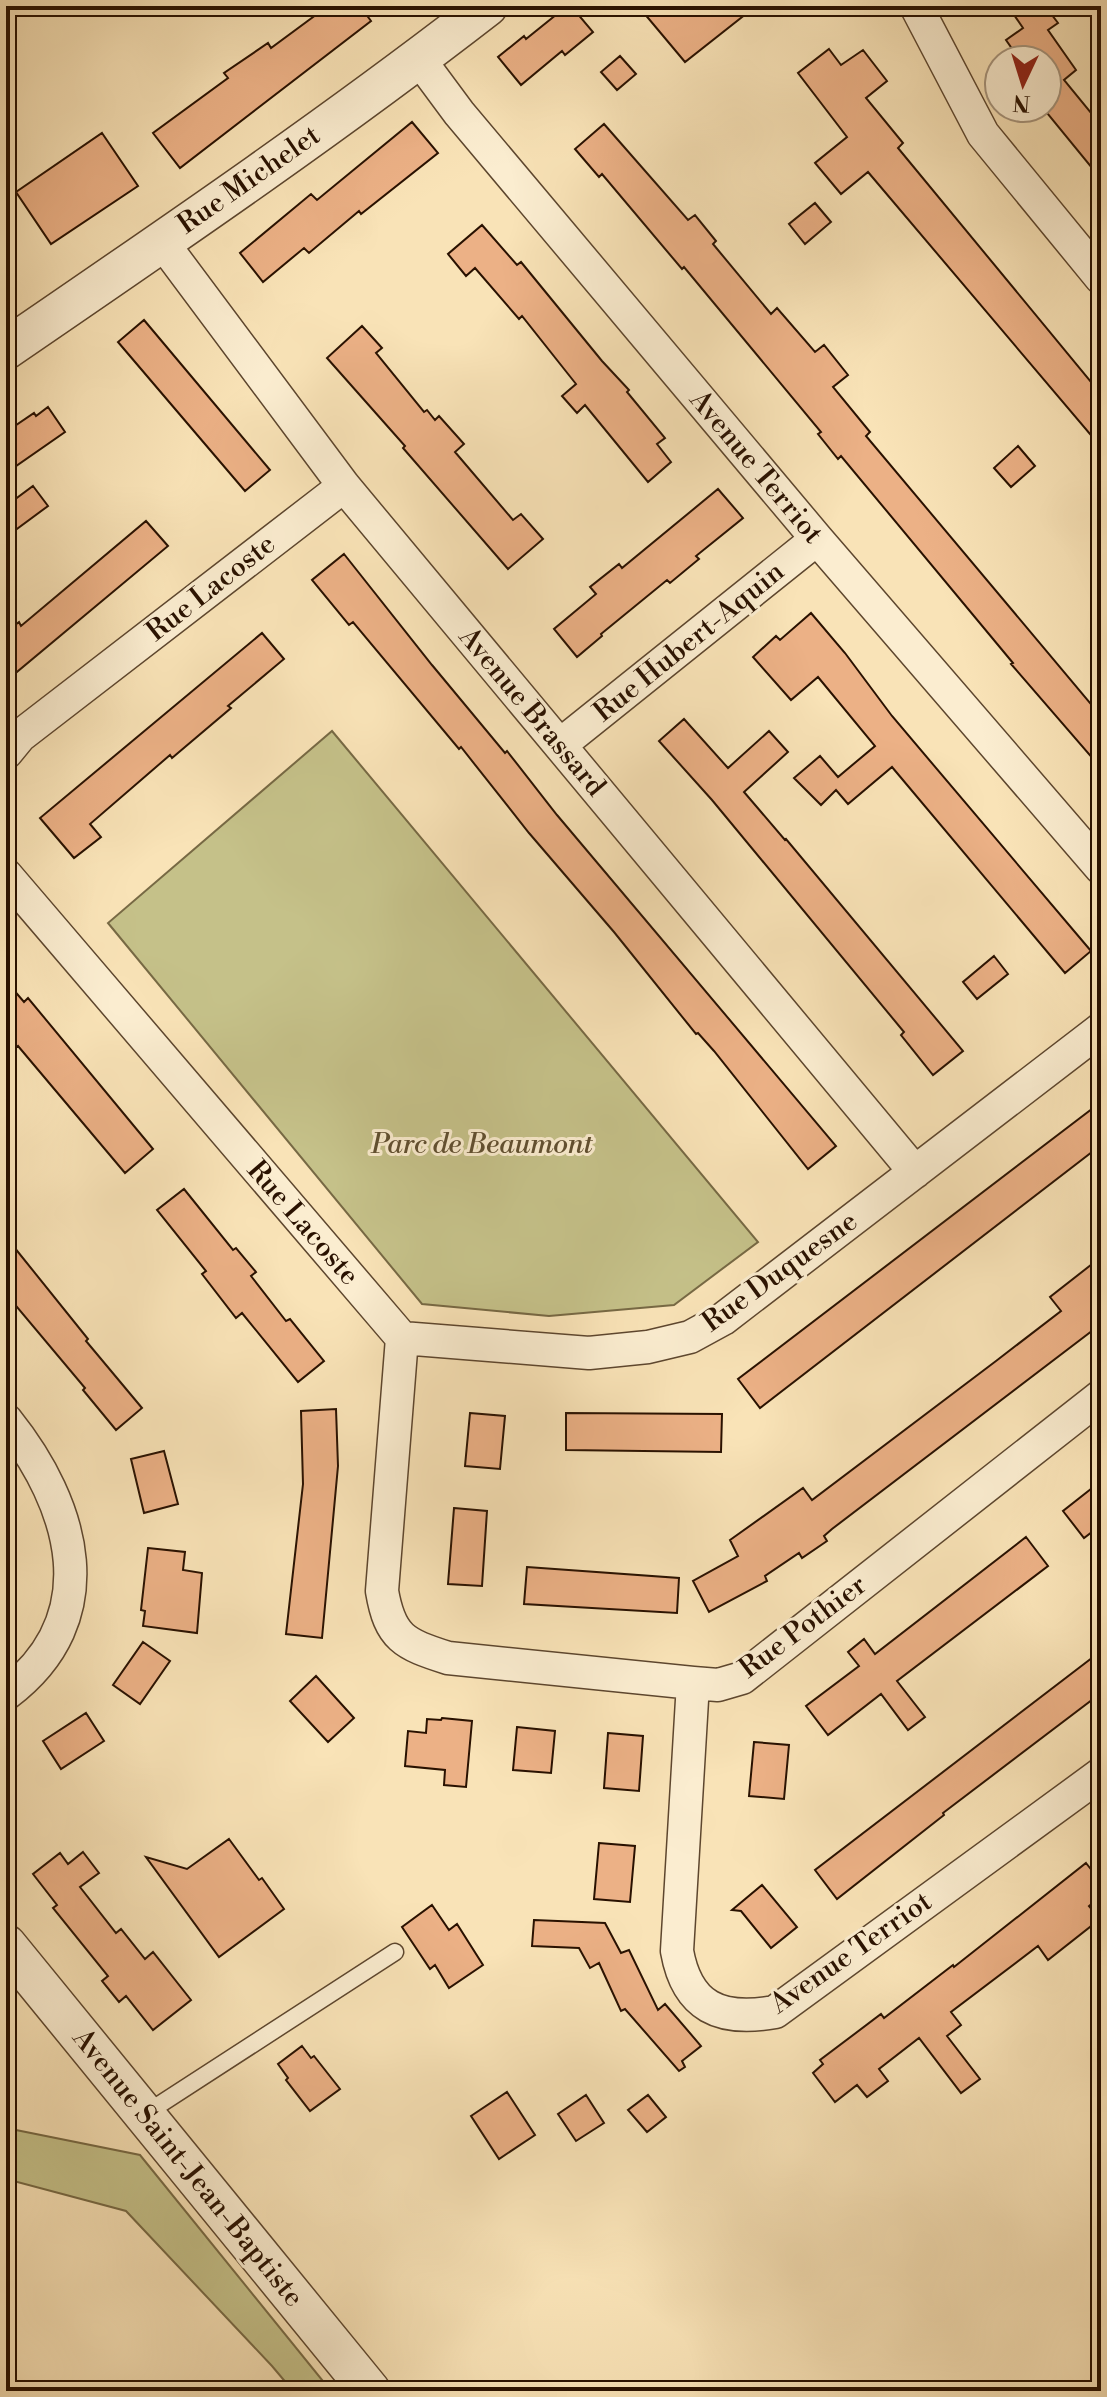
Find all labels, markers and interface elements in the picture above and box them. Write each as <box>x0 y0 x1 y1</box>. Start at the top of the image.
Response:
north arrow <box>983 44 1063 124</box>
text: N <box>1011 88 1031 117</box>
street label: Rue Michelet <box>171 118 327 242</box>
street label: Avenue Terriot <box>681 382 830 551</box>
street label: Rue Lacoste <box>139 527 283 649</box>
street label: Rue Hubert-Aquin <box>587 554 792 730</box>
street label: Avenue Brassard <box>450 619 613 804</box>
park label: Parc de Beaumont <box>370 1127 594 1162</box>
street label: Rue Lacoste <box>239 1153 367 1293</box>
street label: Rue Duquesne <box>696 1204 864 1340</box>
street label: Rue Pothier <box>732 1568 874 1686</box>
street label: Avenue Terriot <box>763 1884 939 2022</box>
street label: Avenue Saint-Jean-Baptiste <box>64 2021 311 2314</box>

